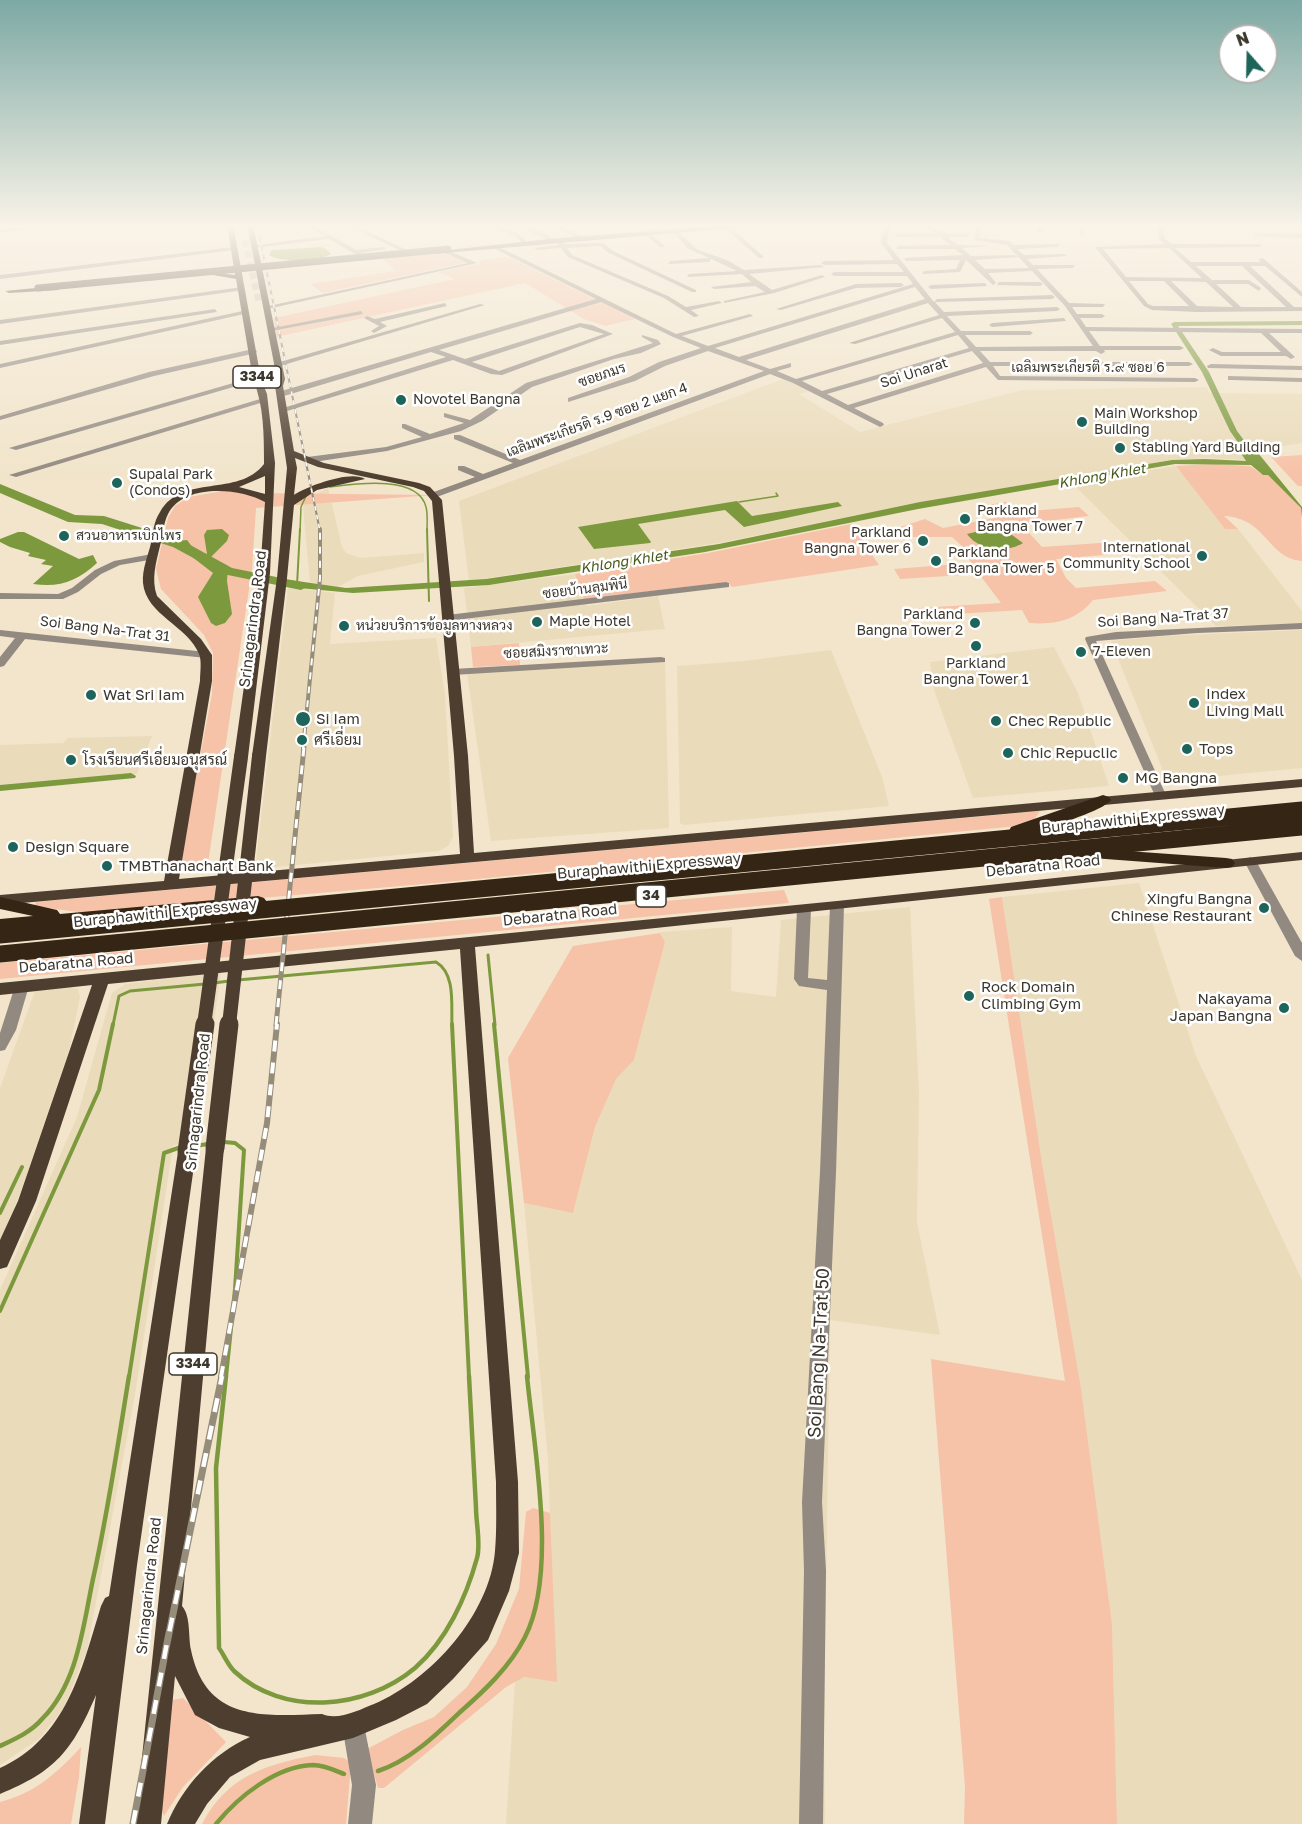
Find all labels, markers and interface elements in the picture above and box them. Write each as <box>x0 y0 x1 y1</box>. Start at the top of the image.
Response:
north arrow <box>1218 24 1278 84</box>
text: N <box>1233 27 1252 50</box>
street label: Soi Unarat <box>878 354 950 392</box>
street label: ซอยภมร <box>576 359 628 391</box>
street label: เฉลิมพระเกียรติ ร.๙ ซอย 6 <box>1011 360 1165 376</box>
road number: 3344 <box>233 366 281 388</box>
street label: เฉลิมพระเกียรติ ร.9 ซอย 2 แยก 4 <box>504 379 690 461</box>
place label: Novotel Bangna <box>413 392 520 408</box>
marker: Novotel Bangna <box>394 393 408 407</box>
place label: Main Workshop Building <box>1094 406 1198 438</box>
marker: Main Workshop Building <box>1075 415 1089 429</box>
place label: Stabling Yard Building <box>1132 440 1280 456</box>
marker: Stabling Yard Building <box>1113 441 1127 455</box>
water label: Khlong Khlet <box>1057 460 1147 492</box>
place label: Supalai Park (Condos) <box>129 467 213 500</box>
marker: Supalai Park (Condos) <box>110 476 124 490</box>
place label: Parkland Bangna Tower 7 <box>977 503 1083 536</box>
marker: Parkland Bangna Tower 7 <box>958 512 972 526</box>
place label: Parkland Bangna Tower 6 <box>804 525 911 558</box>
place label: สวนอาหารเบิกไพร <box>76 528 181 544</box>
marker: สวนอาหารเบิกไพร <box>57 529 71 543</box>
marker: Parkland Bangna Tower 6 <box>916 534 930 548</box>
place label: International Community School <box>1063 540 1190 572</box>
place label: Parkland Bangna Tower 5 <box>948 545 1055 578</box>
water label: Khlong Khlet <box>579 547 669 577</box>
street label: Srinagarindra Road <box>236 549 270 689</box>
marker: International Community School <box>1195 549 1209 563</box>
marker: Parkland Bangna Tower 5 <box>929 554 943 568</box>
street label: ซอยบ้านลุมพินี <box>542 575 628 603</box>
street label: Soi Bang Na-Trat 37 <box>1097 605 1229 631</box>
place label: Parkland Bangna Tower 2 <box>856 607 963 640</box>
street label: Soi Bang Na-Trat 31 <box>39 613 171 645</box>
place label: Maple Hotel <box>549 614 631 630</box>
marker: Maple Hotel <box>530 615 544 629</box>
marker: Parkland Bangna Tower 2 <box>968 616 982 630</box>
place label: หน่วยบริการข้อมูลทางหลวง <box>356 618 513 634</box>
marker: หน่วยบริการข้อมูลทางหลวง <box>337 619 351 633</box>
marker: Parkland Bangna Tower 1 <box>969 639 983 653</box>
street label: ซอยสมิงราชาเทวะ <box>503 640 609 662</box>
place label: 7-Eleven <box>1093 644 1151 660</box>
marker: 7-Eleven <box>1074 645 1088 659</box>
place label: Parkland Bangna Tower 1 <box>923 656 1029 688</box>
place label: Index Living Mall <box>1206 685 1284 720</box>
place label: Wat Sri Iam <box>103 686 185 704</box>
marker: Wat Sri Iam <box>84 688 98 702</box>
marker: Index Living Mall <box>1187 696 1201 710</box>
marker: Si Iam <box>294 710 312 728</box>
place label: Si Iam <box>316 710 360 728</box>
place label: Chec Republic <box>1008 712 1111 730</box>
marker: Chec Republic <box>989 714 1003 728</box>
place label: ศรีเอี่ยม <box>314 731 362 749</box>
marker: ศรีเอี่ยม <box>295 733 309 747</box>
place label: Tops <box>1199 740 1233 758</box>
marker: Tops <box>1180 742 1194 756</box>
place label: Chic Repuclic <box>1020 744 1118 762</box>
marker: Chic Repuclic <box>1001 746 1015 760</box>
place label: โรงเรียนศรีเอี่ยมอนุสรณ์ <box>83 751 227 769</box>
marker: โรงเรียนศรีเอี่ยมอนุสรณ์ <box>64 753 78 767</box>
place label: MG Bangna <box>1135 769 1217 787</box>
marker: MG Bangna <box>1116 771 1130 785</box>
street label: Buraphawithi Expressway <box>1040 800 1226 838</box>
place label: Design Square <box>25 838 129 856</box>
marker: Design Square <box>6 840 20 854</box>
street label: Buraphawithi Expressway <box>556 849 742 883</box>
street label: Debaratna Road <box>985 851 1101 881</box>
place label: TMBThanachart Bank <box>119 857 274 875</box>
marker: TMBThanachart Bank <box>100 859 114 873</box>
road number: 34 <box>636 885 666 907</box>
place label: Xingfu Bangna Chinese Restaurant <box>1111 890 1252 925</box>
street label: Buraphawithi Expressway <box>72 894 258 932</box>
street label: Debaratna Road <box>502 900 618 930</box>
marker: Xingfu Bangna Chinese Restaurant <box>1257 901 1271 915</box>
street label: Debaratna Road <box>18 949 134 977</box>
place label: Rock Domain Climbing Gym <box>981 978 1081 1013</box>
marker: Rock Domain Climbing Gym <box>962 989 976 1003</box>
place label: Nakayama Japan Bangna <box>1170 990 1272 1025</box>
marker: Nakayama Japan Bangna <box>1277 1001 1291 1015</box>
street label: Srinagarindra Road <box>182 1033 214 1171</box>
street label: Soi Bang Na-Trat 50 <box>804 1267 834 1439</box>
road number: 3344 <box>169 1353 217 1375</box>
street label: Srinagarindra Road <box>133 1517 165 1655</box>

